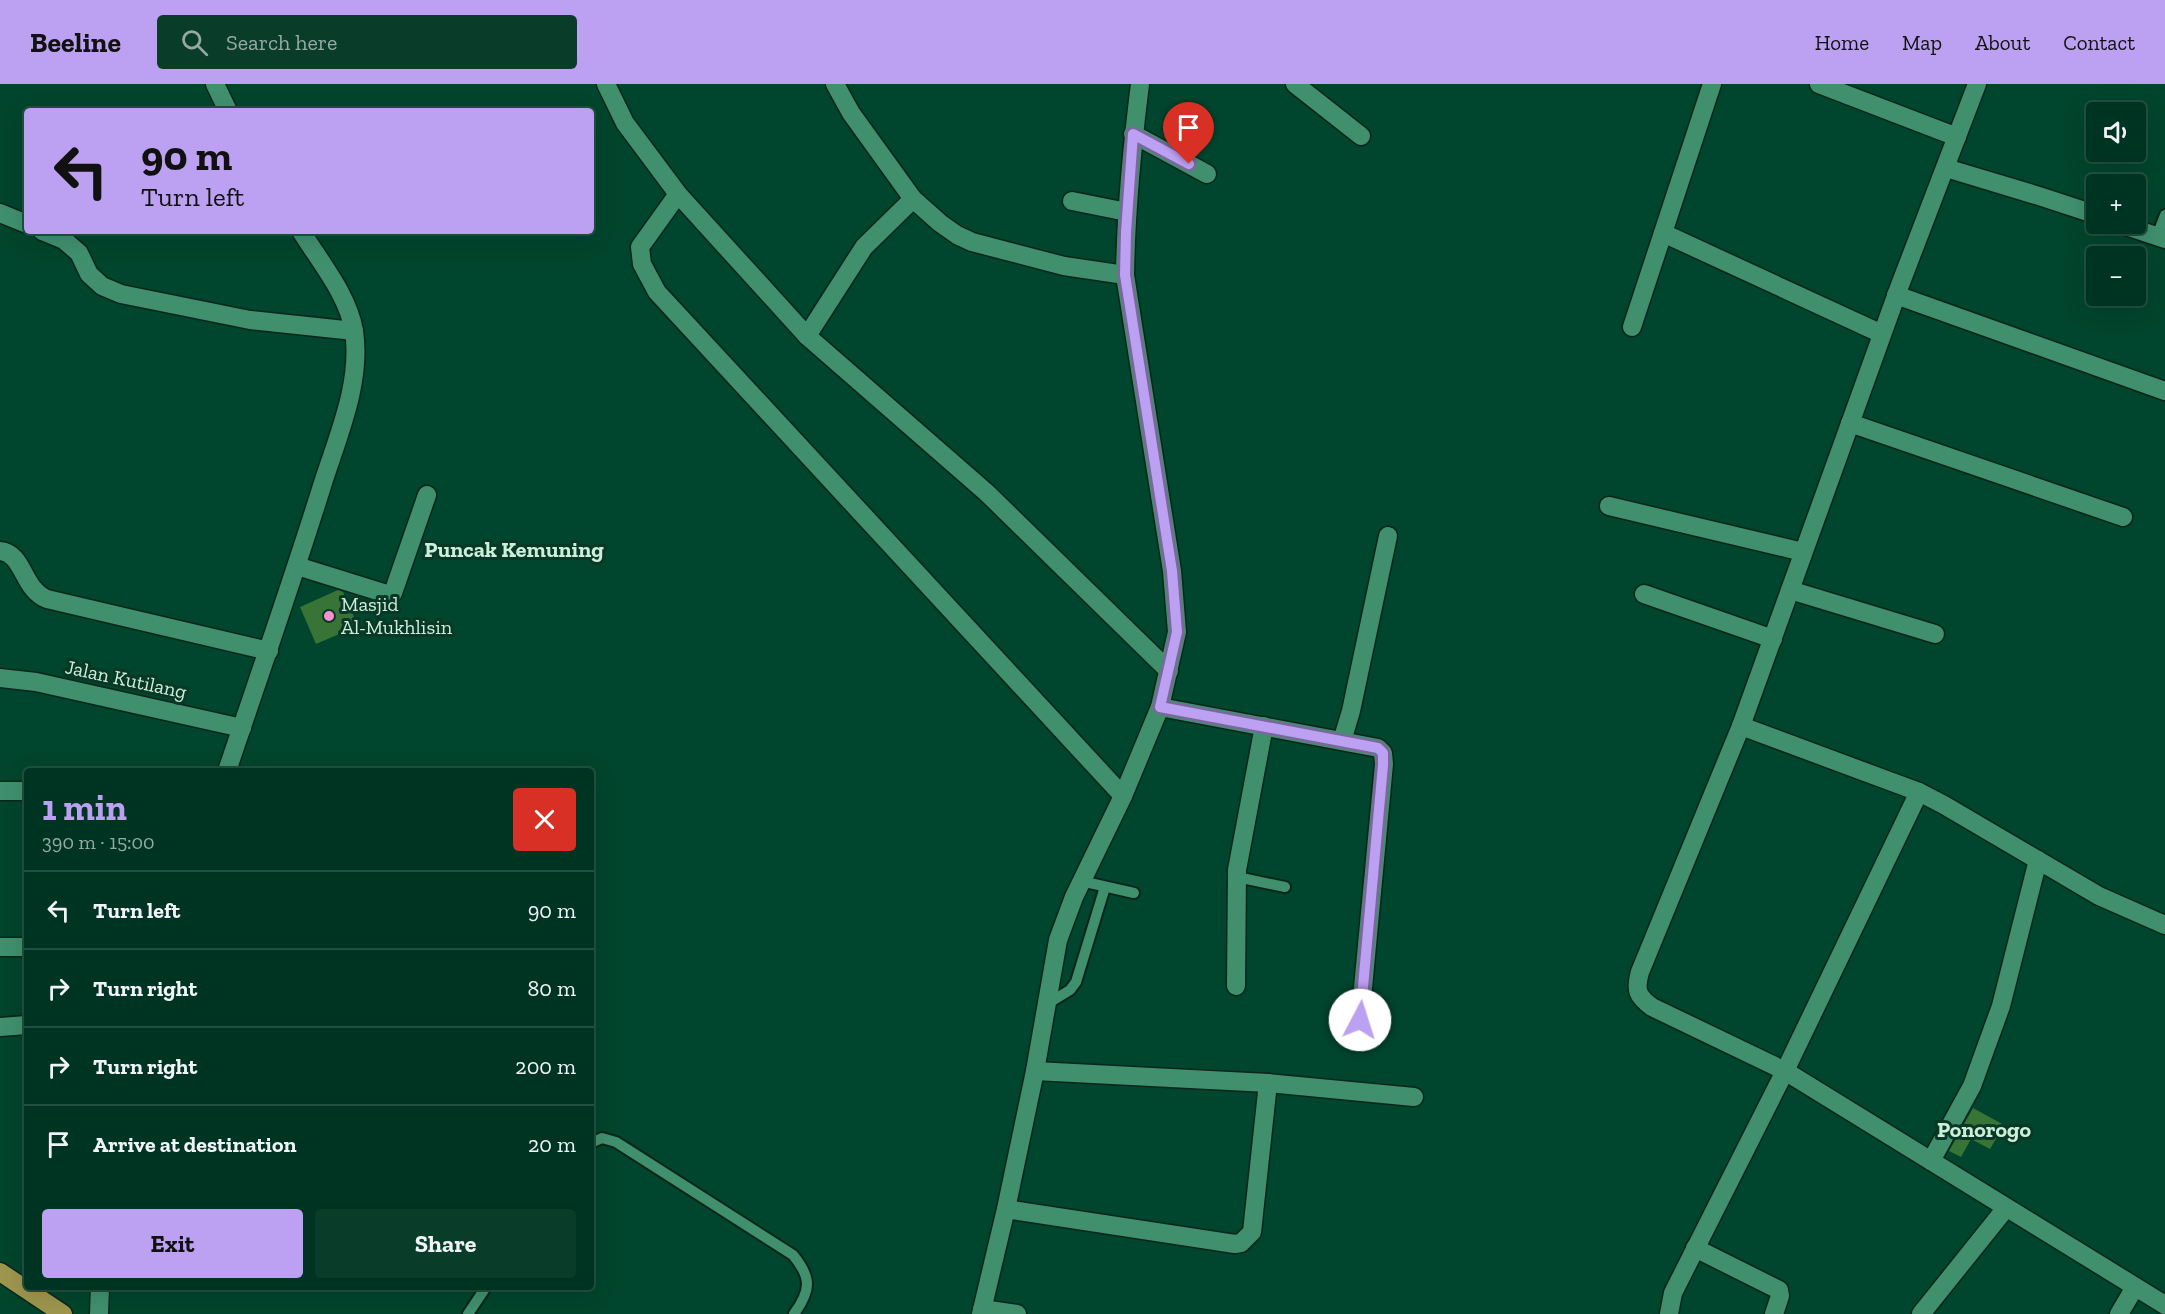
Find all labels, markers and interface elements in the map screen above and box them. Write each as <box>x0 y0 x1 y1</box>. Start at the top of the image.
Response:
search box <box>157 15 577 69</box>
text: Beeline <box>30 26 121 59</box>
icon: search <box>178 26 211 59</box>
text: Search here <box>226 29 337 56</box>
text: Home <box>1815 30 1869 55</box>
text: Map <box>1902 30 1942 55</box>
text: About <box>1975 30 2030 55</box>
text: Contact <box>2063 30 2135 55</box>
pin <box>1163 102 1214 164</box>
map controls <box>2086 102 2146 306</box>
button: sound <box>2086 102 2146 162</box>
icon: arrive <box>1172 111 1205 144</box>
text: 90 m <box>141 130 232 181</box>
icon: left <box>42 132 120 210</box>
button: + <box>2086 174 2146 234</box>
text: Turn left <box>141 181 244 213</box>
button: − <box>2086 246 2146 306</box>
district label: Puncak Kemuning <box>424 536 604 563</box>
place label: Masjid Al-Mukhlisin <box>341 592 453 639</box>
marker: Masjid Al-Mukhlisin <box>322 609 336 623</box>
street label: Jalan Kutilang <box>63 654 189 704</box>
text: 1 min <box>42 786 127 829</box>
button: close <box>513 788 576 851</box>
text: 390 m · 15:00 <box>42 830 155 854</box>
icon: left <box>42 894 75 927</box>
text: Turn left <box>93 897 180 924</box>
text: 90 m <box>528 897 576 924</box>
icon: right <box>42 972 75 1005</box>
text: Turn right <box>93 975 197 1002</box>
text: 80 m <box>528 975 576 1002</box>
position arrow <box>1328 988 1392 1052</box>
icon: right <box>42 1050 75 1083</box>
text: Turn right <box>93 1053 197 1080</box>
text: 200 m <box>515 1053 576 1080</box>
district label: Ponorogo <box>1937 1116 2032 1143</box>
icon: arrive <box>42 1128 75 1161</box>
text: Arrive at destination <box>93 1131 296 1158</box>
text: 20 m <box>528 1131 576 1158</box>
button: Exit <box>42 1209 303 1278</box>
button: Share <box>315 1209 576 1278</box>

